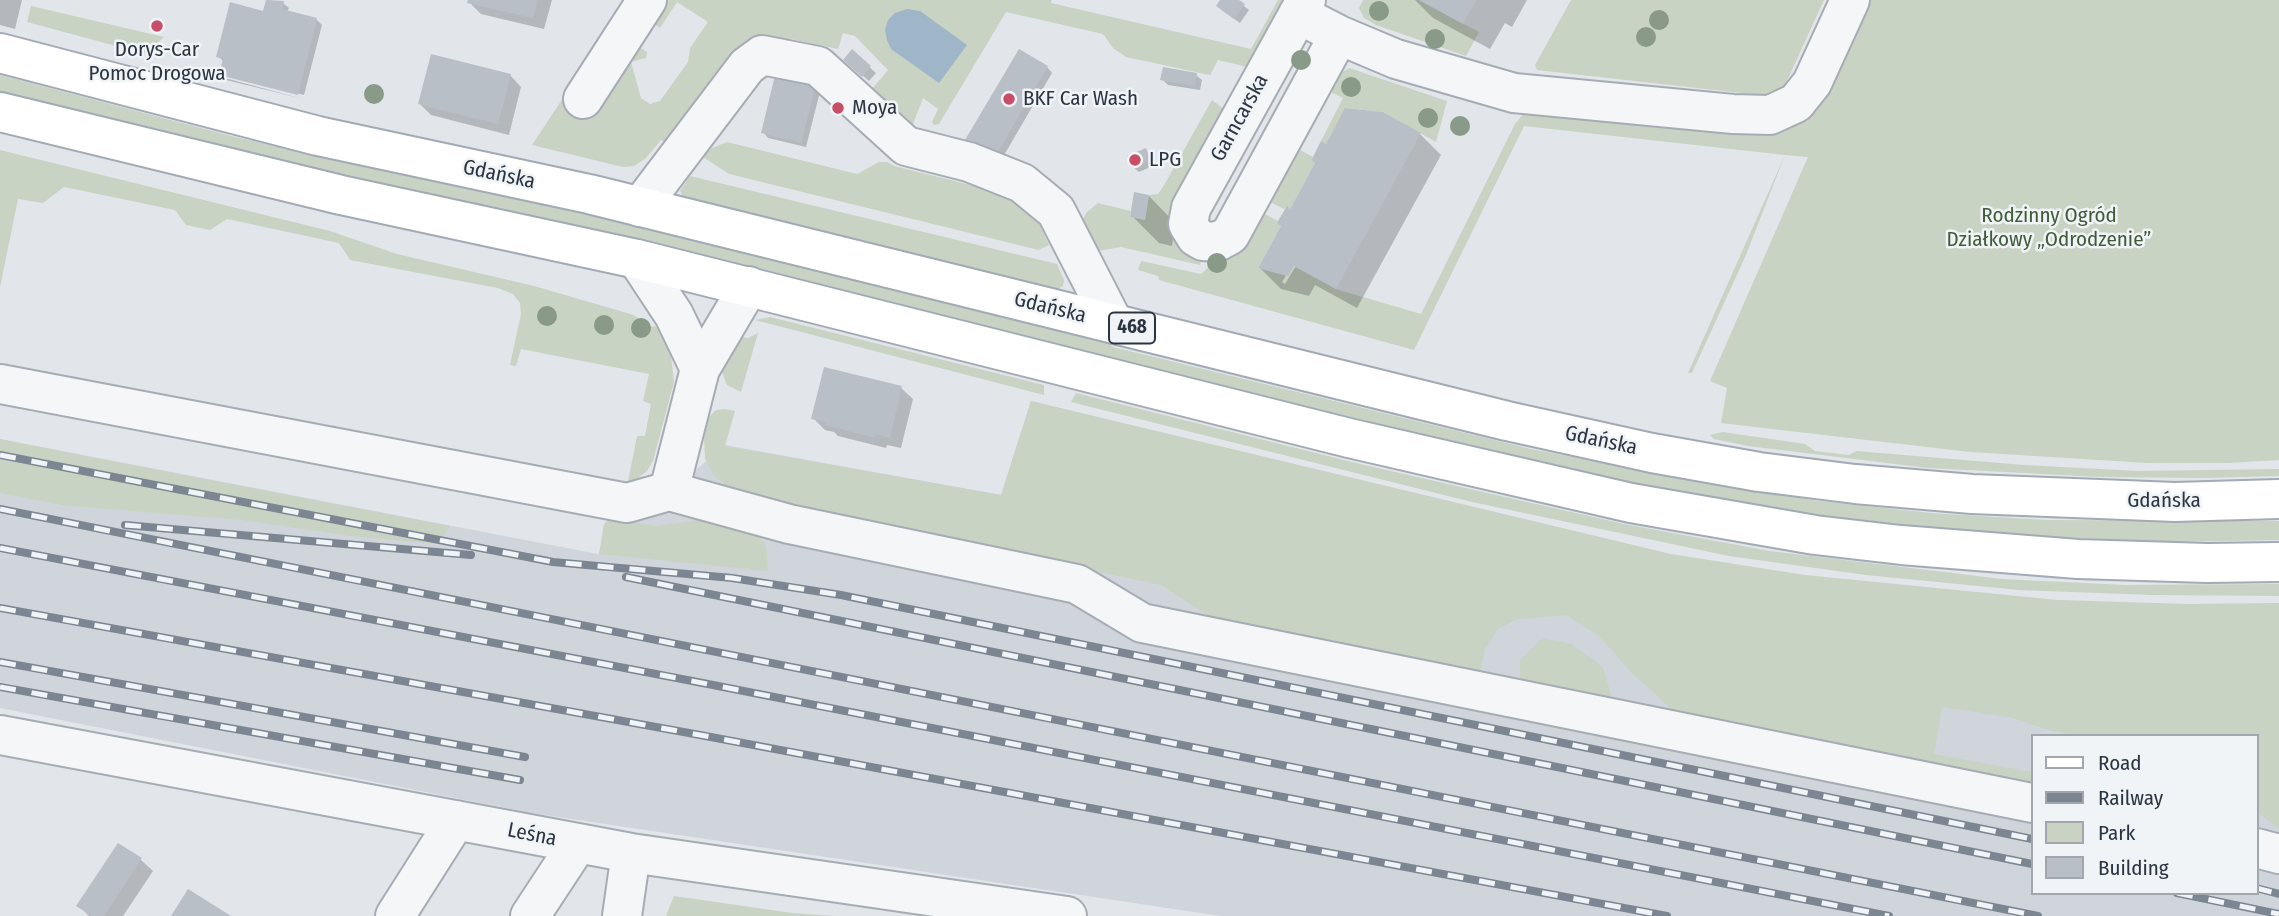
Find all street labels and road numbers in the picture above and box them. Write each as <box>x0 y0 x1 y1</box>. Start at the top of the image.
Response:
street label: Garncarska <box>1206 70 1274 166</box>
street label: Gdańska <box>460 155 538 195</box>
street label: Gdańska <box>1011 287 1089 329</box>
road number: 468 <box>1109 312 1155 344</box>
street label: Gdańska <box>1562 421 1640 461</box>
street label: Gdańska <box>2127 488 2201 514</box>
street label: Leśna <box>505 818 559 852</box>

